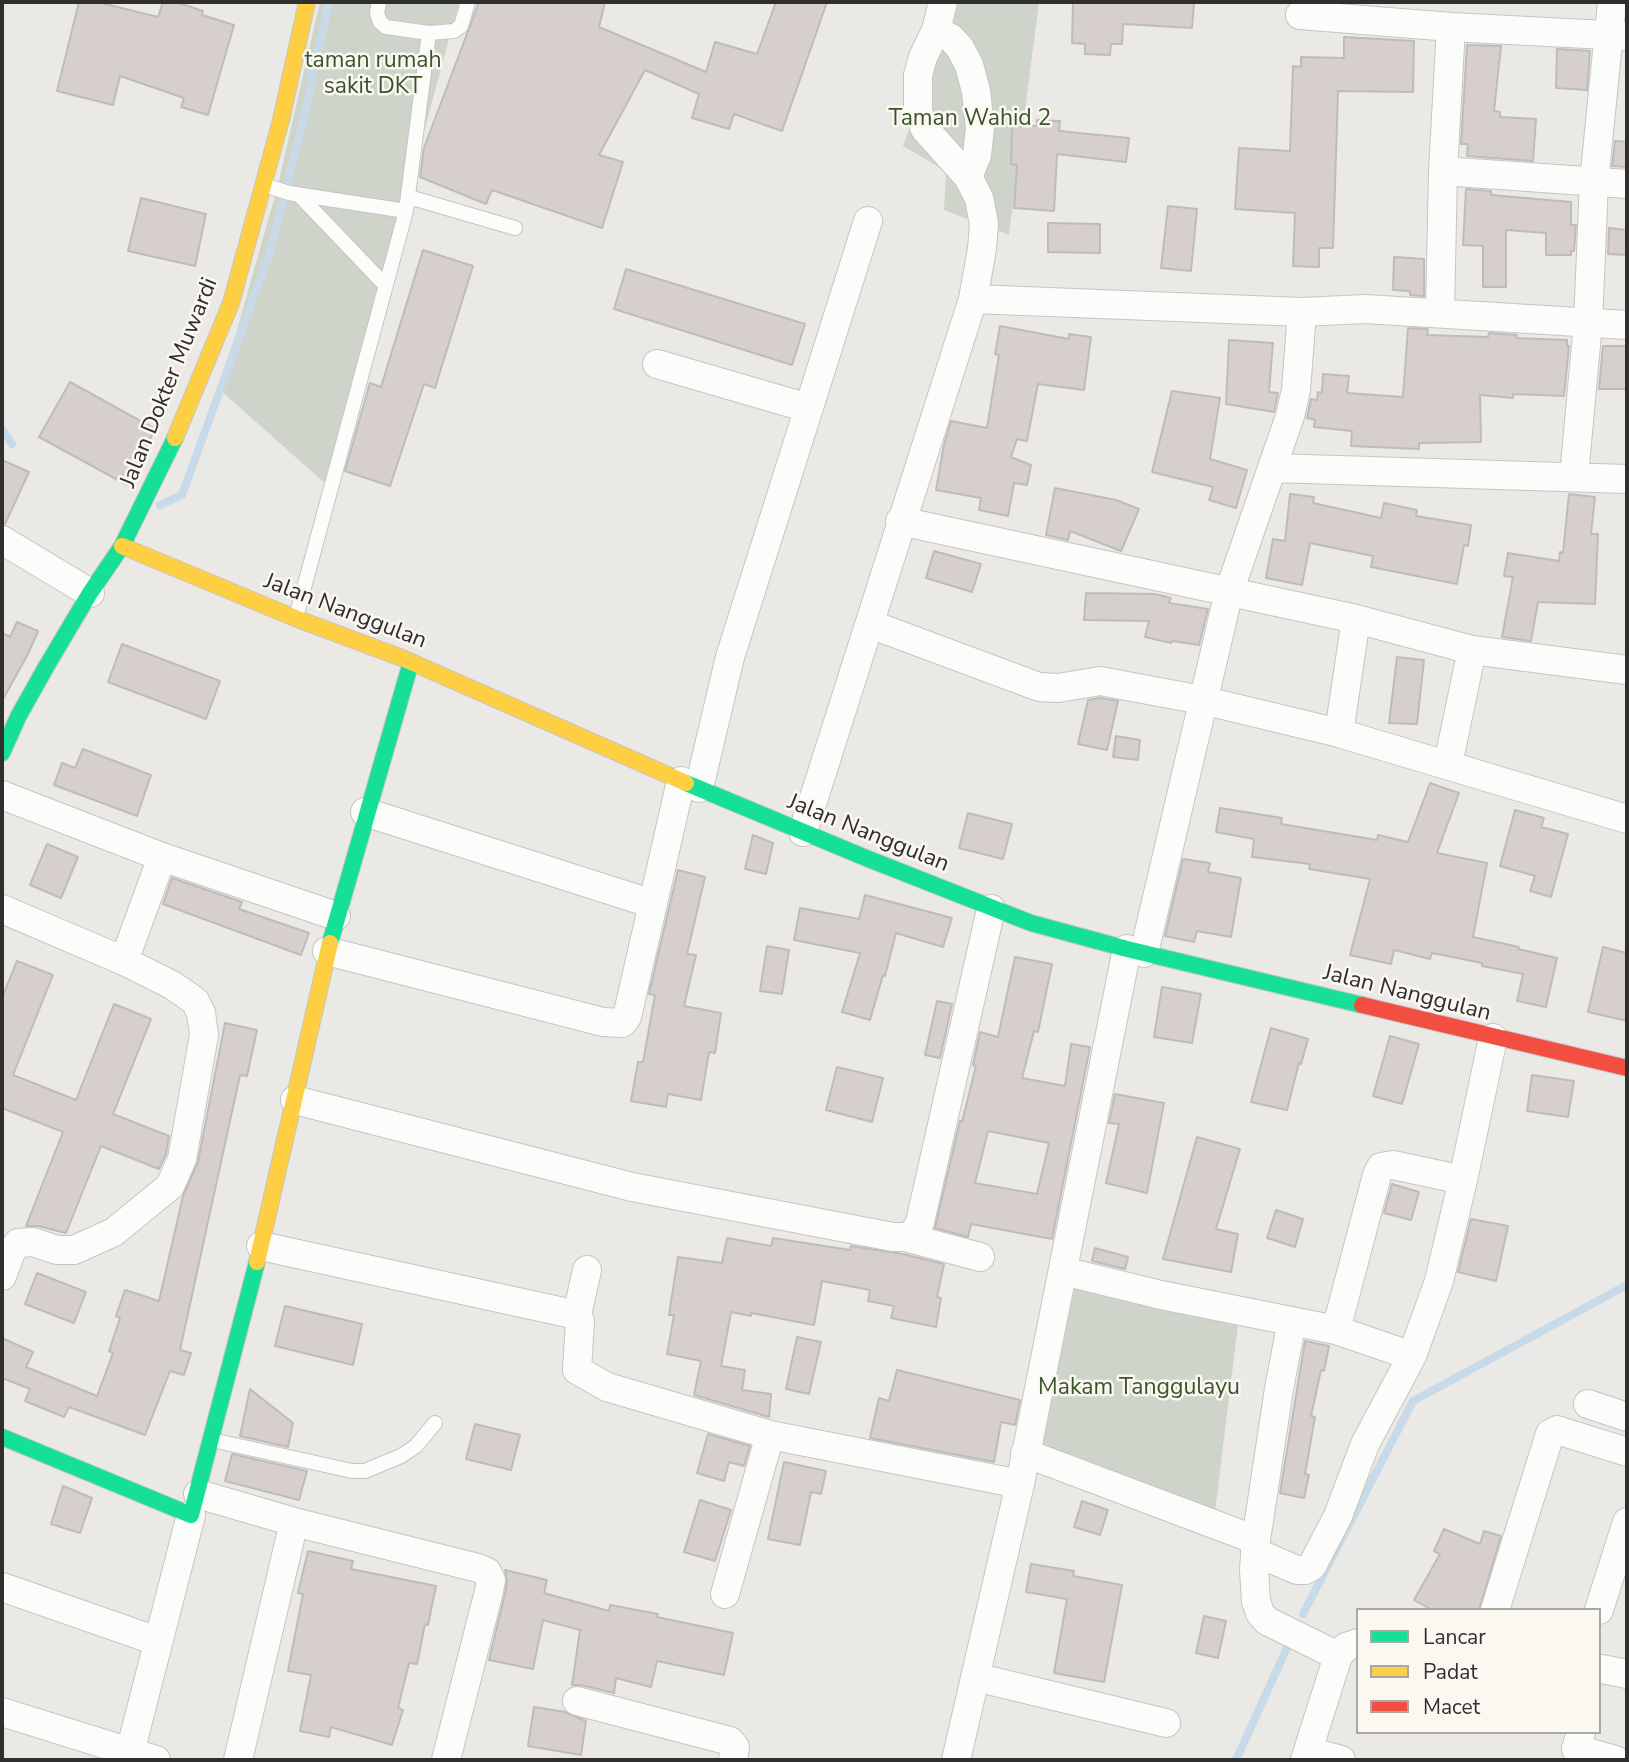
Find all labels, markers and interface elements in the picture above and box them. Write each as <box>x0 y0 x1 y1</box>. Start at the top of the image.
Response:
park label: taman rumah sakit DKT <box>304 47 442 101</box>
park label: Taman Wahid 2 <box>889 105 1051 133</box>
street label: Jalan Dokter Muwardi <box>115 274 225 492</box>
street label: Jalan Nanggulan <box>260 568 430 656</box>
street label: Jalan Nanggulan <box>783 789 953 879</box>
street label: Jalan Nanggulan <box>1320 960 1494 1028</box>
park label: Makam Tanggulayu <box>1038 1374 1240 1402</box>
legend <box>1356 1608 1601 1734</box>
text: Lancar <box>1423 1623 1486 1651</box>
text: Padat <box>1423 1658 1478 1686</box>
text: Macet <box>1423 1693 1480 1721</box>

